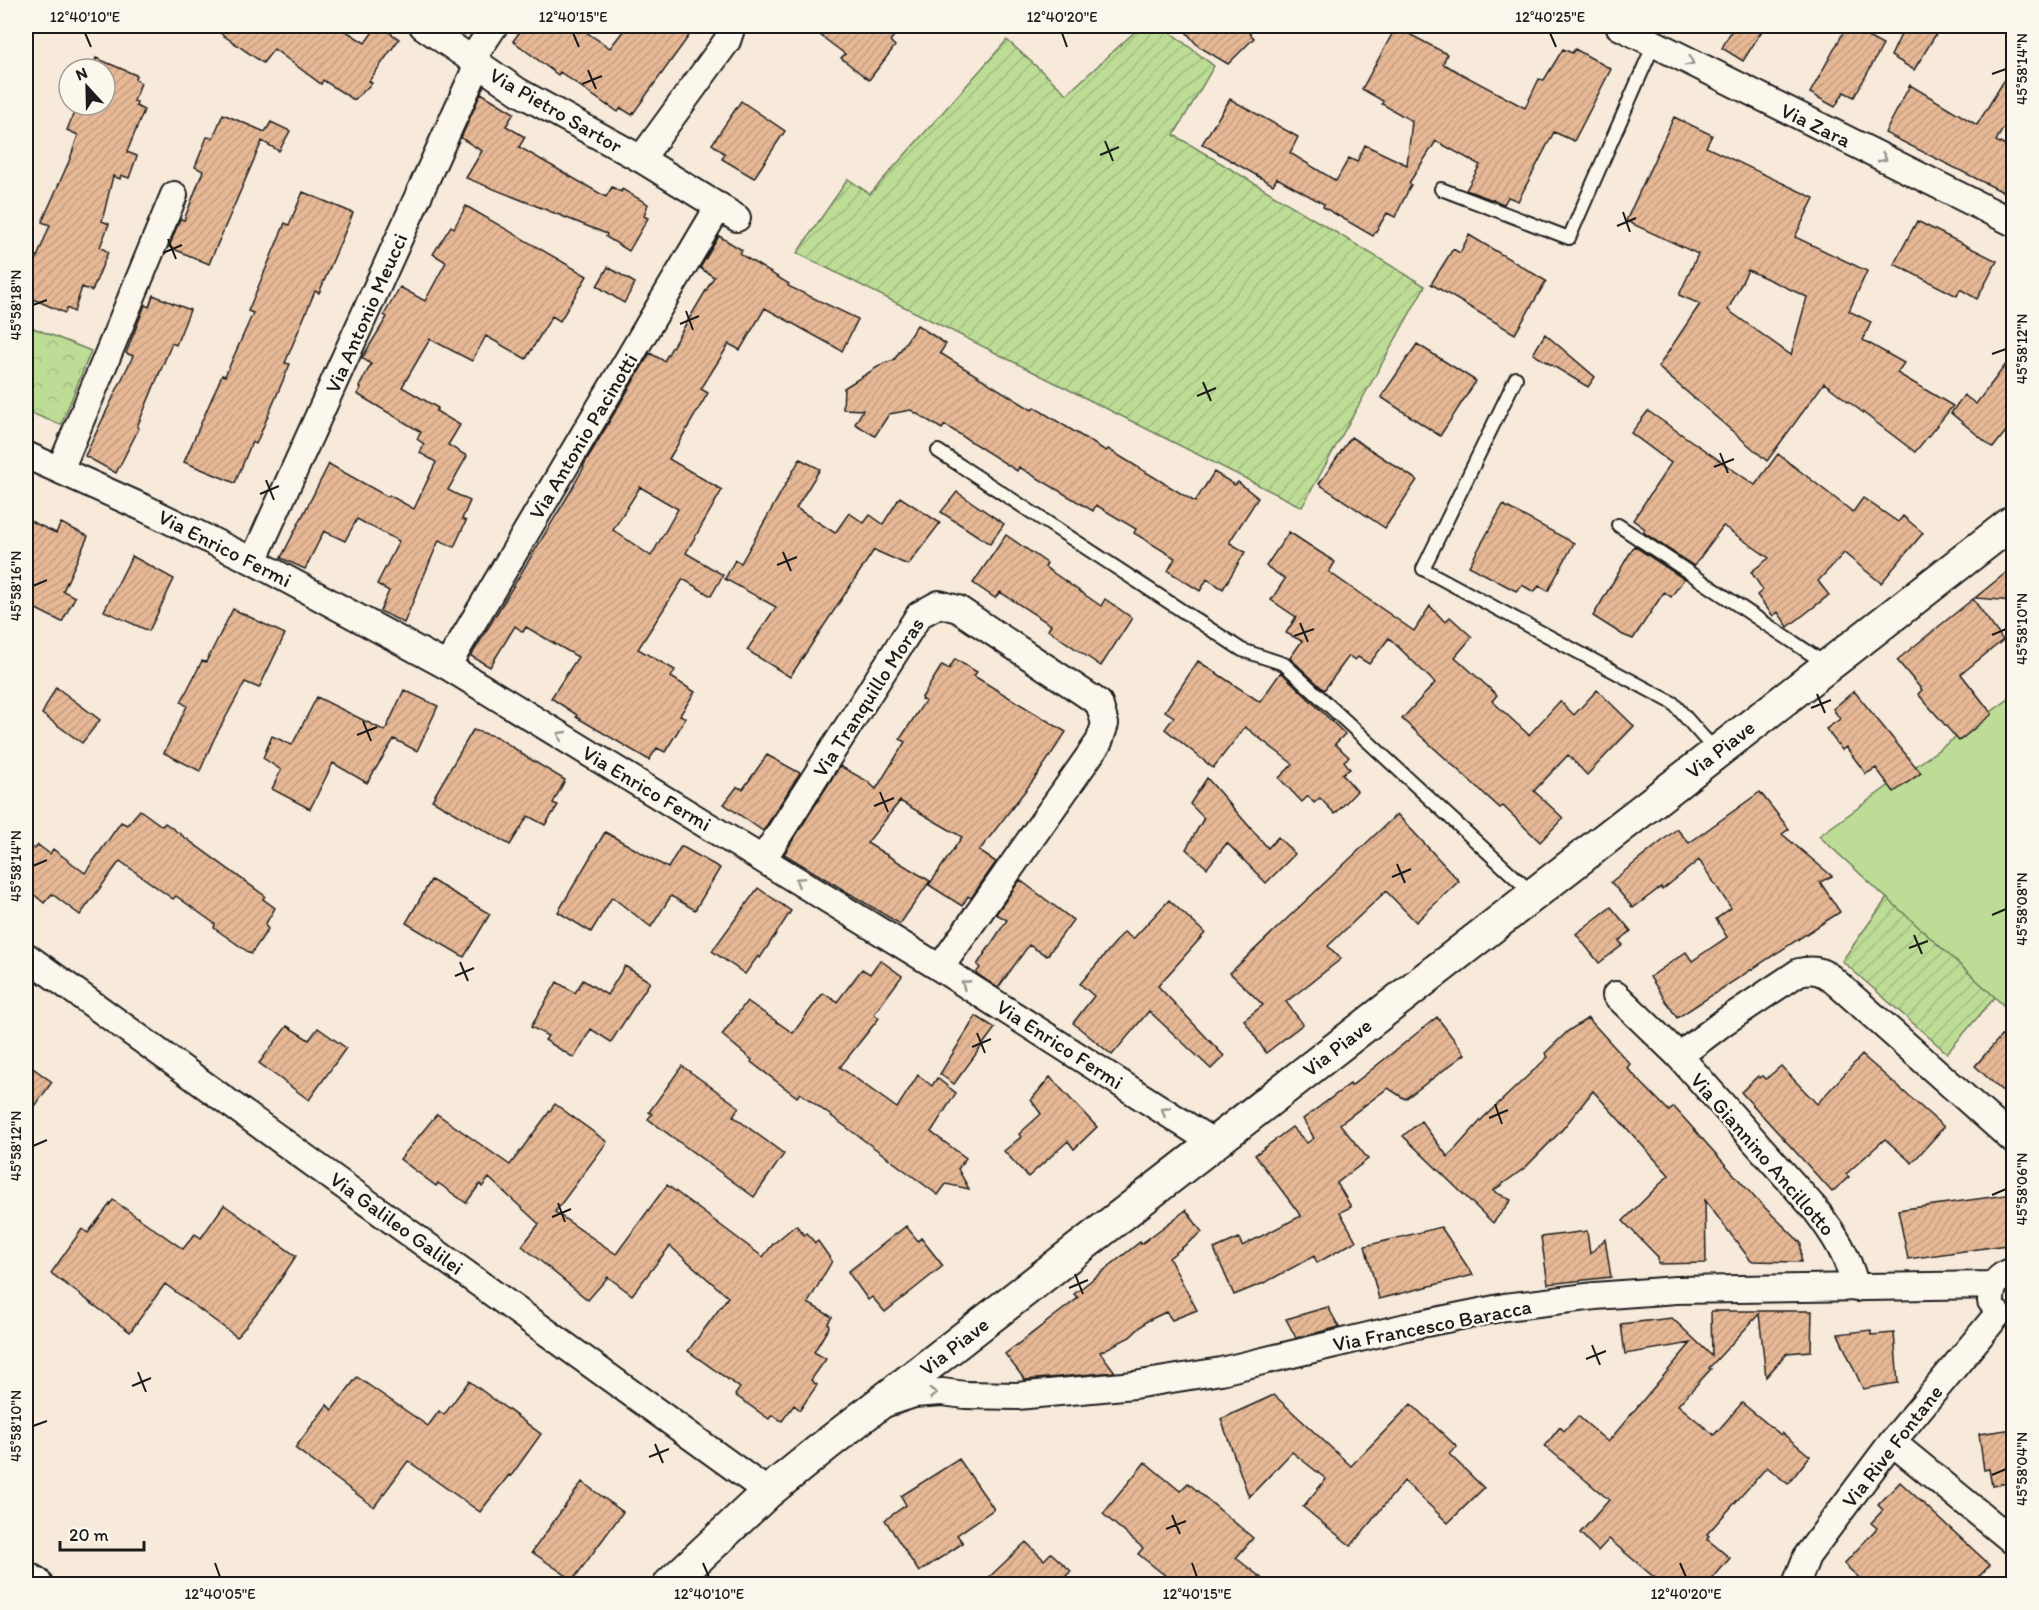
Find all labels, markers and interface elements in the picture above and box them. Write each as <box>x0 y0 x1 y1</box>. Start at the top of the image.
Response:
text: 12°40'10"E <box>50 8 120 26</box>
text: 12°40'15"E <box>539 8 607 26</box>
text: 12°40'20"E <box>1026 8 1098 26</box>
text: 12°40'25"E <box>1515 8 1585 26</box>
text: 45°58'14"N <box>2013 33 2031 105</box>
one-way arrow <box>1683 54 1694 66</box>
north arrow <box>57 57 117 117</box>
street label: Via Pietro Sartor <box>485 62 627 158</box>
text: N <box>73 63 90 84</box>
street label: Via Zara <box>1777 97 1855 153</box>
one-way arrow <box>1876 151 1887 163</box>
street label: Via Antonio Meucci <box>320 229 412 397</box>
text: 45°58'18"N <box>7 270 25 340</box>
text: 45°58'12"N <box>2013 314 2031 384</box>
street label: Via Antonio Pacinotti <box>523 348 643 524</box>
street label: Via Enrico Fermi <box>154 504 296 592</box>
text: 45°58'16"N <box>7 551 25 621</box>
text: 45°58'10"N <box>2013 593 2031 665</box>
street label: Via Tranquillo Moras <box>807 612 929 782</box>
street label: Via Piave <box>1681 714 1759 784</box>
one-way arrow <box>557 731 567 743</box>
street label: Via Enrico Fermi <box>578 740 716 836</box>
text: 45°58'14"N <box>7 830 25 902</box>
text: 45°58'08"N <box>2013 872 2031 946</box>
one-way arrow <box>795 877 805 889</box>
one-way arrow <box>961 979 971 991</box>
street label: Via Enrico Fermi <box>992 994 1128 1094</box>
street label: Via Piave <box>1298 1012 1376 1082</box>
street label: Via Giannino Ancillotto <box>1685 1067 1841 1241</box>
one-way arrow <box>1161 1107 1172 1118</box>
text: 45°58'12"N <box>7 1111 25 1181</box>
text: 45°58'06"N <box>2013 1153 2031 1225</box>
street label: Via Galileo Galilei <box>325 1166 469 1280</box>
street label: Via Francesco Baracca <box>1331 1293 1533 1357</box>
street label: Via Piave <box>915 1311 993 1381</box>
street label: Via Rive Fontane <box>1836 1380 1948 1512</box>
one-way arrow <box>928 1386 937 1399</box>
text: 45°58'10"N <box>7 1390 25 1462</box>
text: 45°58'04"N <box>2013 1432 2031 1506</box>
scale bar <box>60 1514 144 1552</box>
text: 20 m <box>69 1524 109 1546</box>
text: 12°40'05"E <box>184 1585 256 1603</box>
text: 12°40'10"E <box>674 1585 744 1603</box>
text: 12°40'15"E <box>1163 1585 1231 1603</box>
text: 12°40'20"E <box>1650 1585 1722 1603</box>

